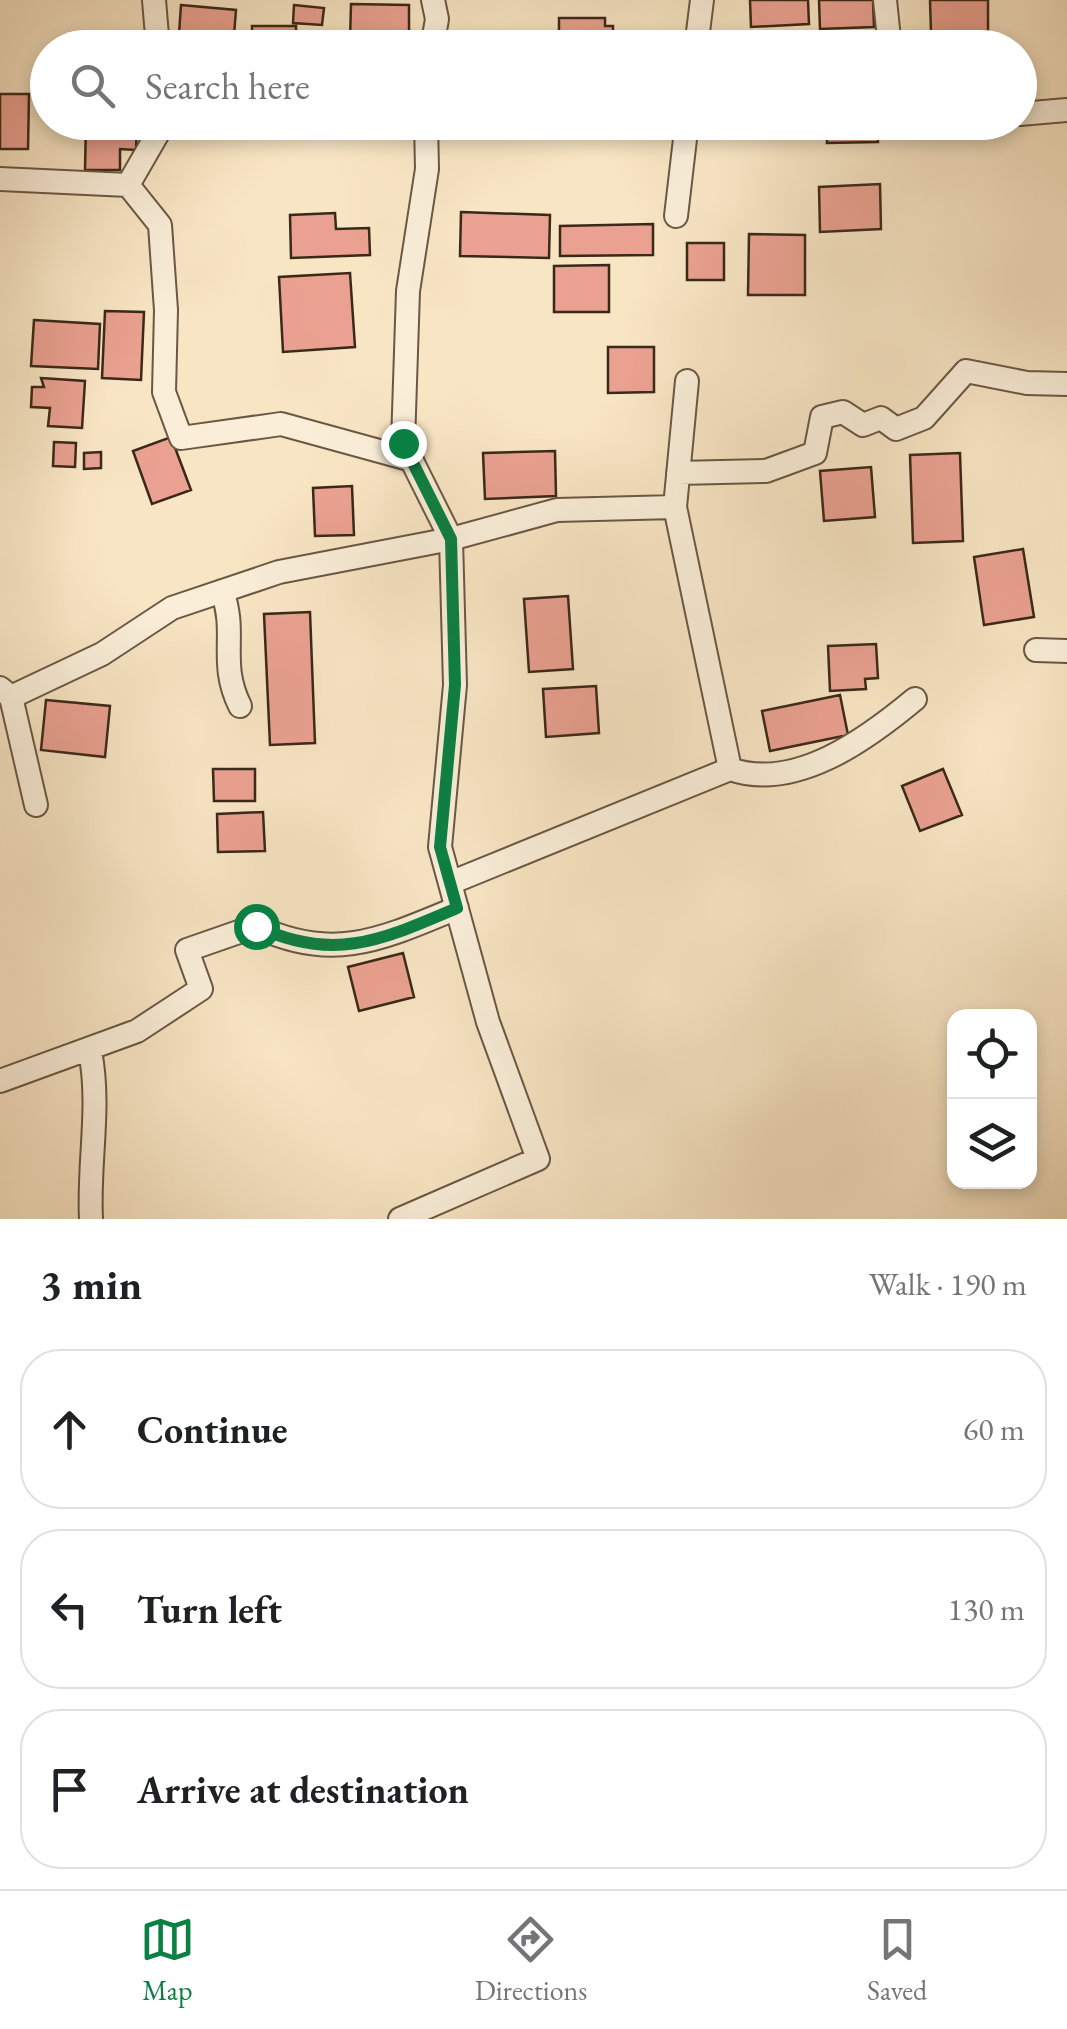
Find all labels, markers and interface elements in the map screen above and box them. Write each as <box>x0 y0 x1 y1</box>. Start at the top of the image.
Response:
search box <box>30 30 1037 140</box>
icon: search <box>65 58 120 113</box>
text: Search here <box>145 61 310 110</box>
route end <box>381 421 427 467</box>
route start <box>234 904 280 950</box>
map controls <box>947 1009 1037 1189</box>
button: locate <box>947 1009 1037 1099</box>
button: layers <box>947 1099 1037 1189</box>
text: 3 min <box>40 1257 142 1312</box>
text: Walk · 190 m <box>869 1263 1027 1305</box>
icon: ahead <box>42 1402 97 1457</box>
text: Continue <box>137 1405 288 1454</box>
text: 60 m <box>963 1408 1025 1450</box>
icon: left <box>42 1582 97 1637</box>
text: Turn left <box>137 1585 282 1634</box>
text: 130 m <box>948 1588 1025 1630</box>
icon: arrive <box>42 1762 97 1817</box>
text: Arrive at destination <box>137 1765 469 1814</box>
tab: Map <box>140 1912 195 2008</box>
tab: Directions <box>475 1912 587 2008</box>
tab: Saved <box>867 1912 927 2008</box>

